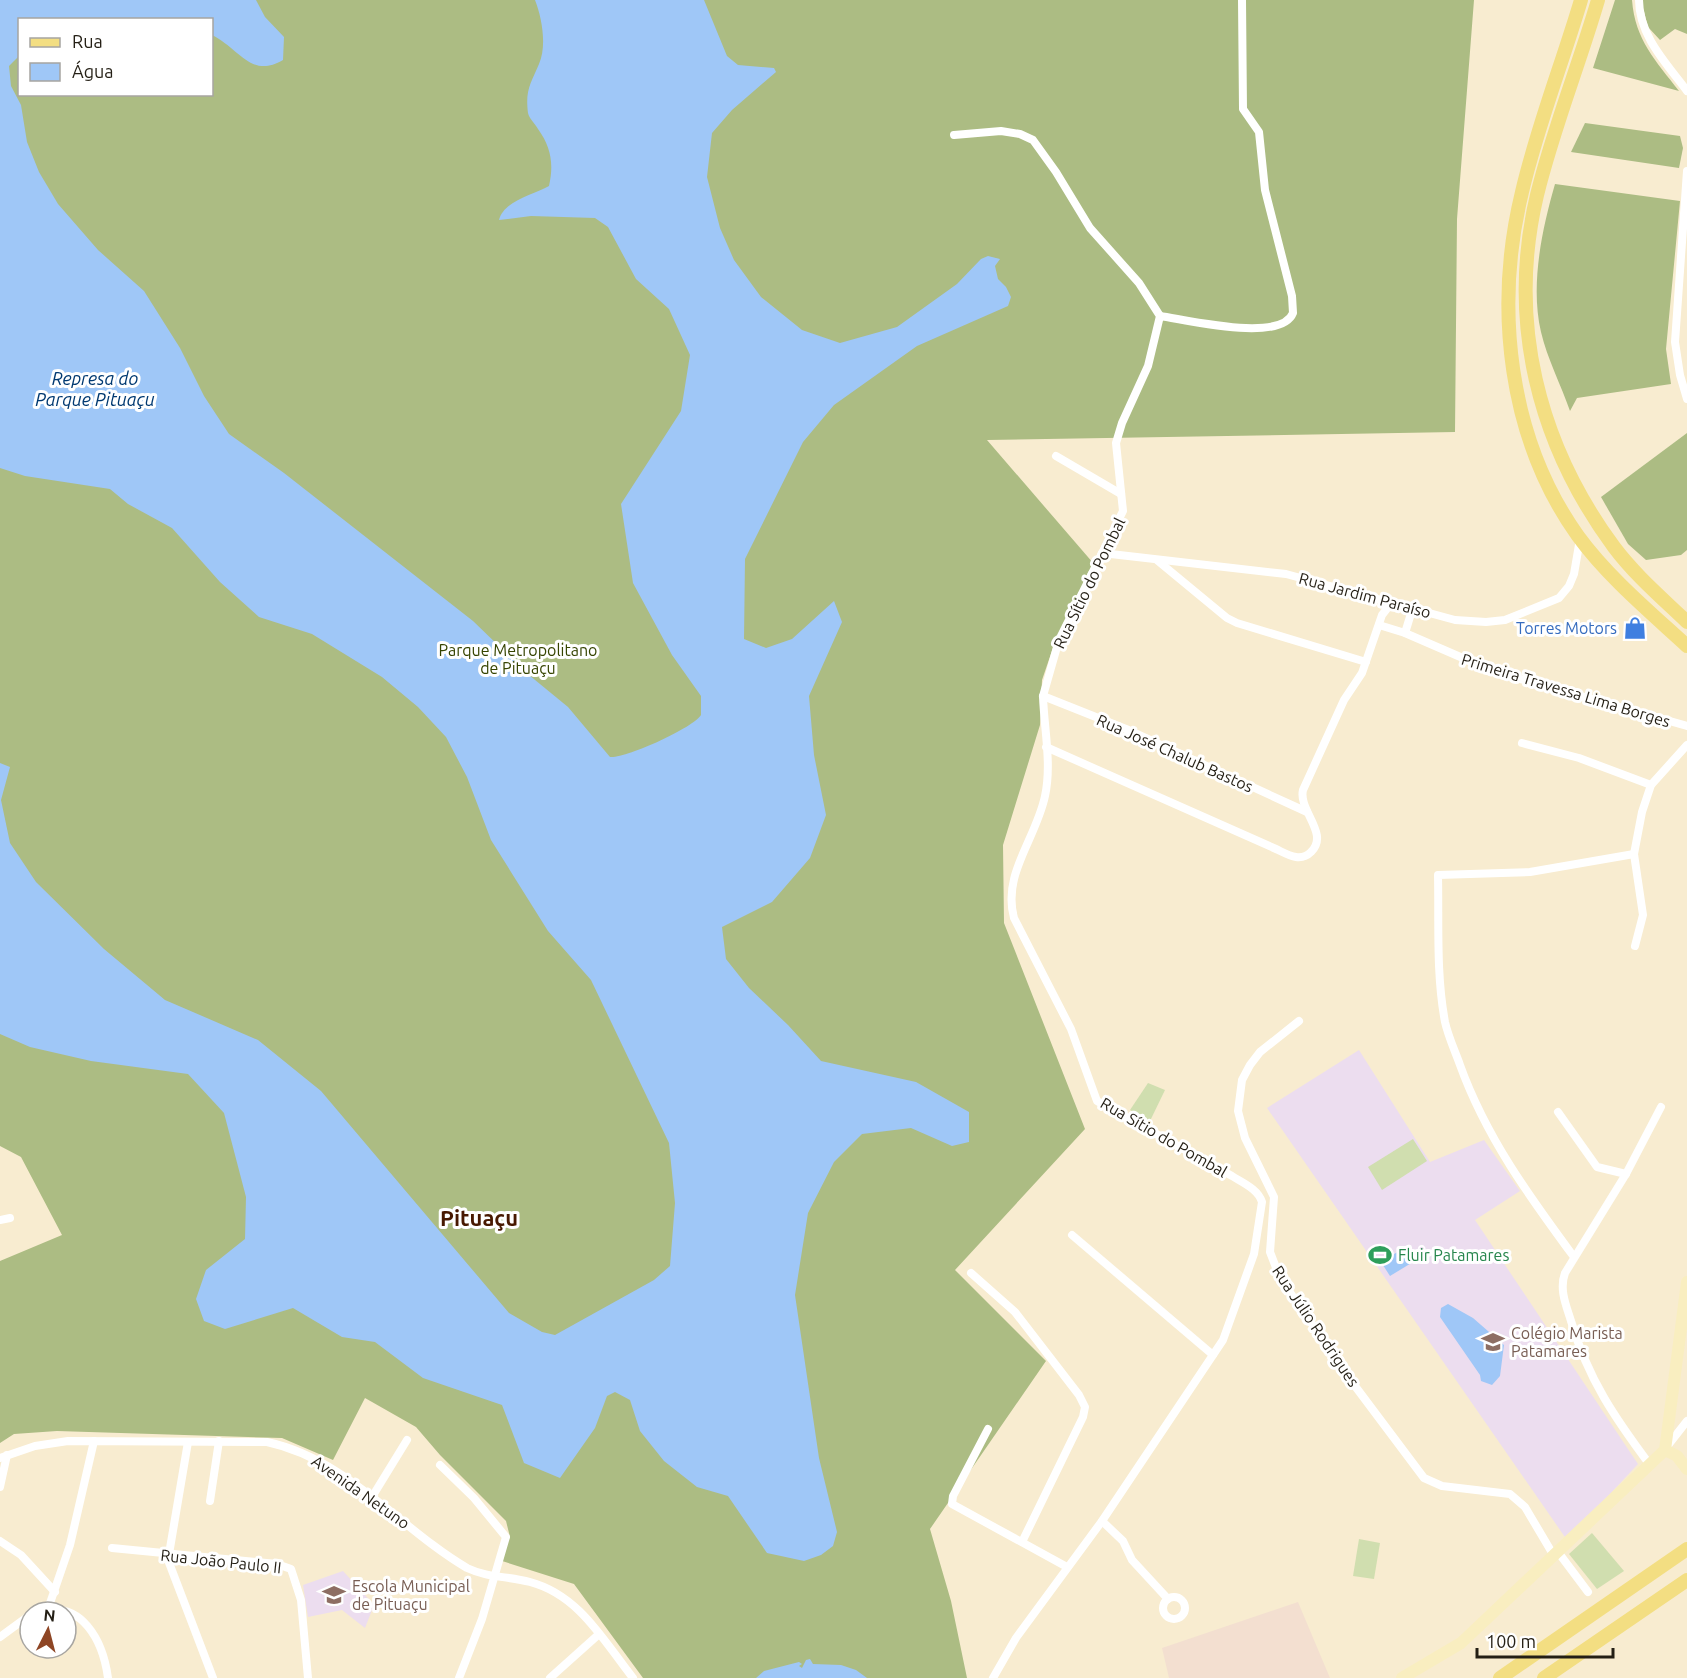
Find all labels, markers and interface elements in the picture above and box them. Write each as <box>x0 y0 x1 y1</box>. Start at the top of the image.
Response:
legend <box>18 18 213 96</box>
text: Rua <box>72 31 103 51</box>
text: Água <box>72 60 114 81</box>
water label: Represa do Parque Pituaçu <box>35 368 155 409</box>
street label: Rua Sítio do Pombal <box>1050 515 1128 651</box>
street label: Rua Jardim Paraíso <box>1297 569 1433 621</box>
shop icon: Torres Motors <box>1622 615 1648 641</box>
place label: Torres Motors <box>1516 619 1617 637</box>
park label: Parque Metropolitano de Pituaçu <box>439 641 597 677</box>
street label: Primeira Travessa Lima Borges <box>1459 650 1673 730</box>
street label: Rua José Chalub Bastos <box>1094 710 1256 796</box>
street label: Rua Sítio do Pombal <box>1097 1093 1231 1181</box>
district label: Pituaçu <box>440 1205 518 1231</box>
sports icon: Fluir Patamares <box>1367 1242 1393 1268</box>
place label: Fluir Patamares <box>1398 1246 1509 1264</box>
street label: Rua Júlio Rodrigues <box>1269 1262 1363 1390</box>
place label: Colégio Marista Patamares <box>1511 1324 1623 1360</box>
school or university icon: Colégio Marista Patamares <box>1480 1329 1506 1355</box>
street label: Avenida Netuno <box>309 1452 413 1532</box>
street label: Rua João Paulo II <box>160 1546 282 1576</box>
place label: Escola Municipal de Pituaçu <box>352 1577 470 1613</box>
school or university icon: Escola Municipal de Pituaçu <box>321 1582 347 1608</box>
north arrow <box>18 1600 78 1660</box>
text: N <box>43 1606 56 1625</box>
scale bar <box>1477 1621 1614 1659</box>
text: 100 m <box>1486 1631 1536 1651</box>

